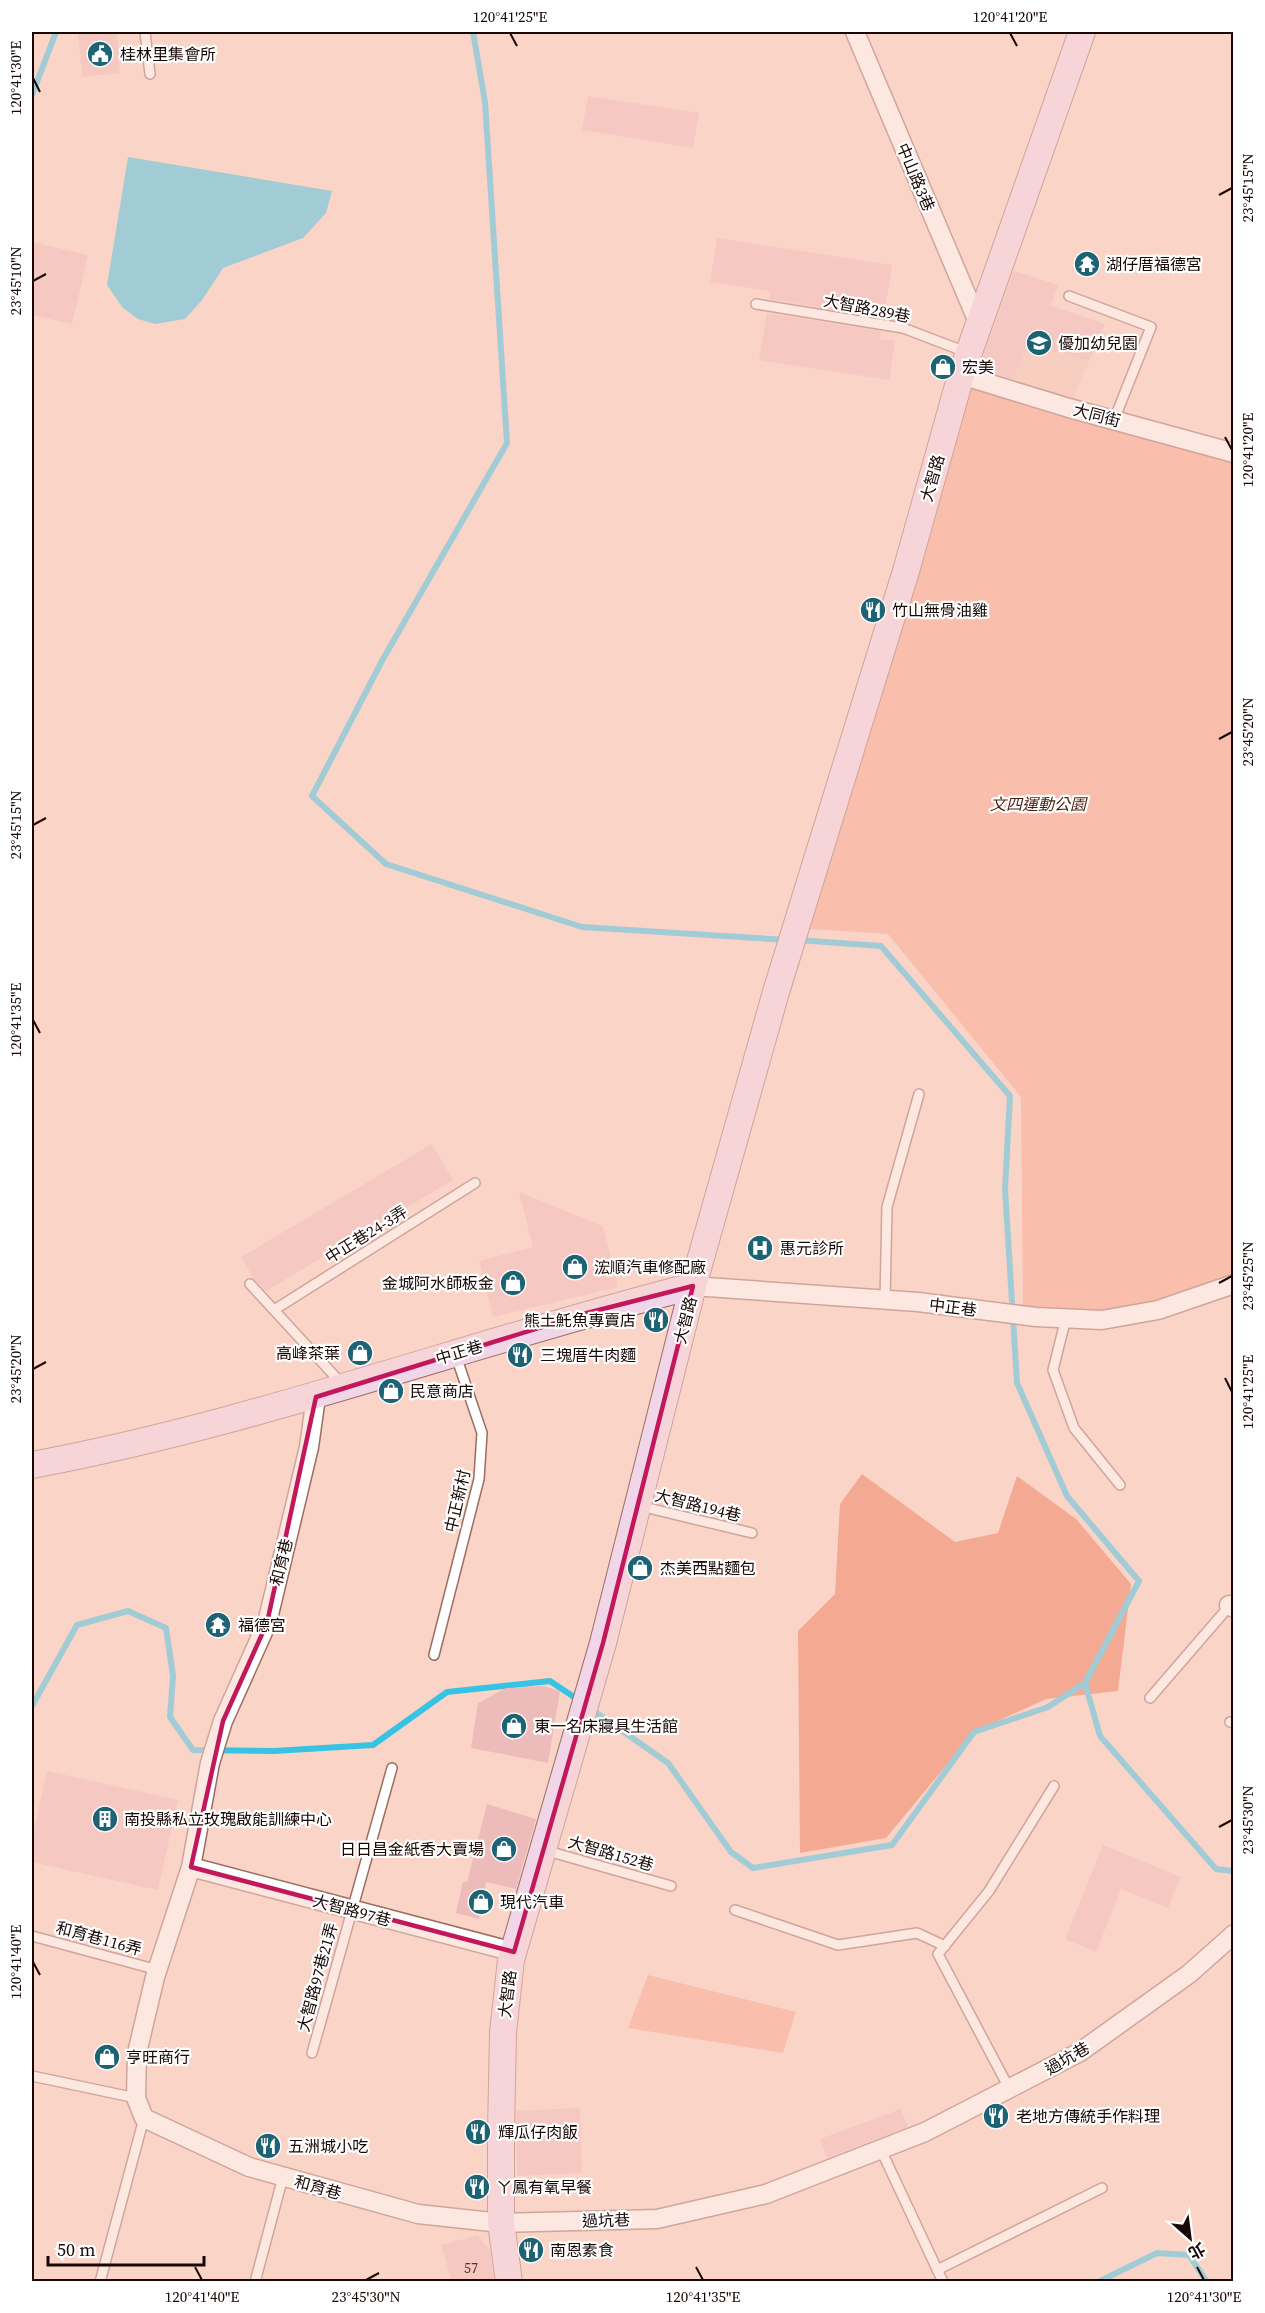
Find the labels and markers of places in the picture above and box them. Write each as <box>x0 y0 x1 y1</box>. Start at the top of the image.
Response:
public building icon: 桂林里集會所 <box>85 39 115 69</box>
place label: 桂林里集會所 <box>120 43 216 65</box>
temple icon: 湖仔厝福德宮 <box>1072 249 1102 279</box>
place label: 湖仔厝福德宮 <box>1106 253 1202 275</box>
school or university icon: 優加幼兒園 <box>1024 328 1054 358</box>
place label: 優加幼兒園 <box>1058 332 1138 354</box>
shop icon: 宏美 <box>928 352 958 382</box>
place label: 宏美 <box>962 356 994 378</box>
restaurant icon: 竹山無骨油雞 <box>858 595 888 625</box>
place label: 竹山無骨油雞 <box>892 599 988 621</box>
hospital icon: 惠元診所 <box>745 1233 775 1263</box>
place label: 惠元診所 <box>780 1237 844 1259</box>
shop icon: 浤順汽車修配廠 <box>560 1252 590 1282</box>
place label: 浤順汽車修配廠 <box>594 1256 706 1278</box>
shop icon: 金城阿水師板金 <box>498 1268 528 1298</box>
place label: 金城阿水師板金 <box>382 1272 494 1294</box>
restaurant icon: 熊土魠魚專賣店 <box>641 1305 671 1335</box>
place label: 熊土魠魚專賣店 <box>524 1309 636 1331</box>
shop icon: 高峰茶葉 <box>345 1338 375 1368</box>
restaurant icon: 三塊厝牛肉麵 <box>505 1340 535 1370</box>
place label: 高峰茶葉 <box>276 1342 340 1364</box>
place label: 三塊厝牛肉麵 <box>540 1344 636 1366</box>
shop icon: 民意商店 <box>376 1376 406 1406</box>
place label: 民意商店 <box>410 1380 474 1402</box>
shop icon: 杰美西點麵包 <box>625 1553 655 1583</box>
place label: 杰美西點麵包 <box>660 1557 756 1579</box>
temple icon: 福德宮 <box>203 1610 233 1640</box>
place label: 福德宮 <box>238 1614 286 1636</box>
shop icon: 東一名床寢具生活館 <box>499 1711 529 1741</box>
place label: 東一名床寢具生活館 <box>534 1715 678 1737</box>
building icon: 南投縣私立玫瑰啟能訓練中心 <box>90 1804 120 1834</box>
place label: 南投縣私立玫瑰啟能訓練中心 <box>124 1808 332 1830</box>
shop icon: 日日昌金紙香大賣場 <box>489 1834 519 1864</box>
place label: 日日昌金紙香大賣場 <box>340 1838 484 1860</box>
shop icon: 現代汽車 <box>466 1887 496 1917</box>
place label: 現代汽車 <box>500 1891 564 1913</box>
shop icon: 亨旺商行 <box>92 2042 122 2072</box>
place label: 亨旺商行 <box>126 2046 190 2068</box>
restaurant icon: 老地方傳統手作料理 <box>981 2101 1011 2131</box>
place label: 老地方傳統手作料理 <box>1016 2105 1160 2127</box>
restaurant icon: 輝瓜仔肉飯 <box>463 2117 493 2147</box>
place label: 輝瓜仔肉飯 <box>498 2121 578 2143</box>
restaurant icon: 五洲城小吃 <box>253 2131 283 2161</box>
place label: 五洲城小吃 <box>288 2135 368 2157</box>
restaurant icon: ㄚ鳳有氧早餐 <box>462 2172 492 2202</box>
place label: ㄚ鳳有氧早餐 <box>496 2176 592 2198</box>
restaurant icon: 南恩素食 <box>516 2235 546 2265</box>
place label: 南恩素食 <box>550 2239 614 2261</box>

